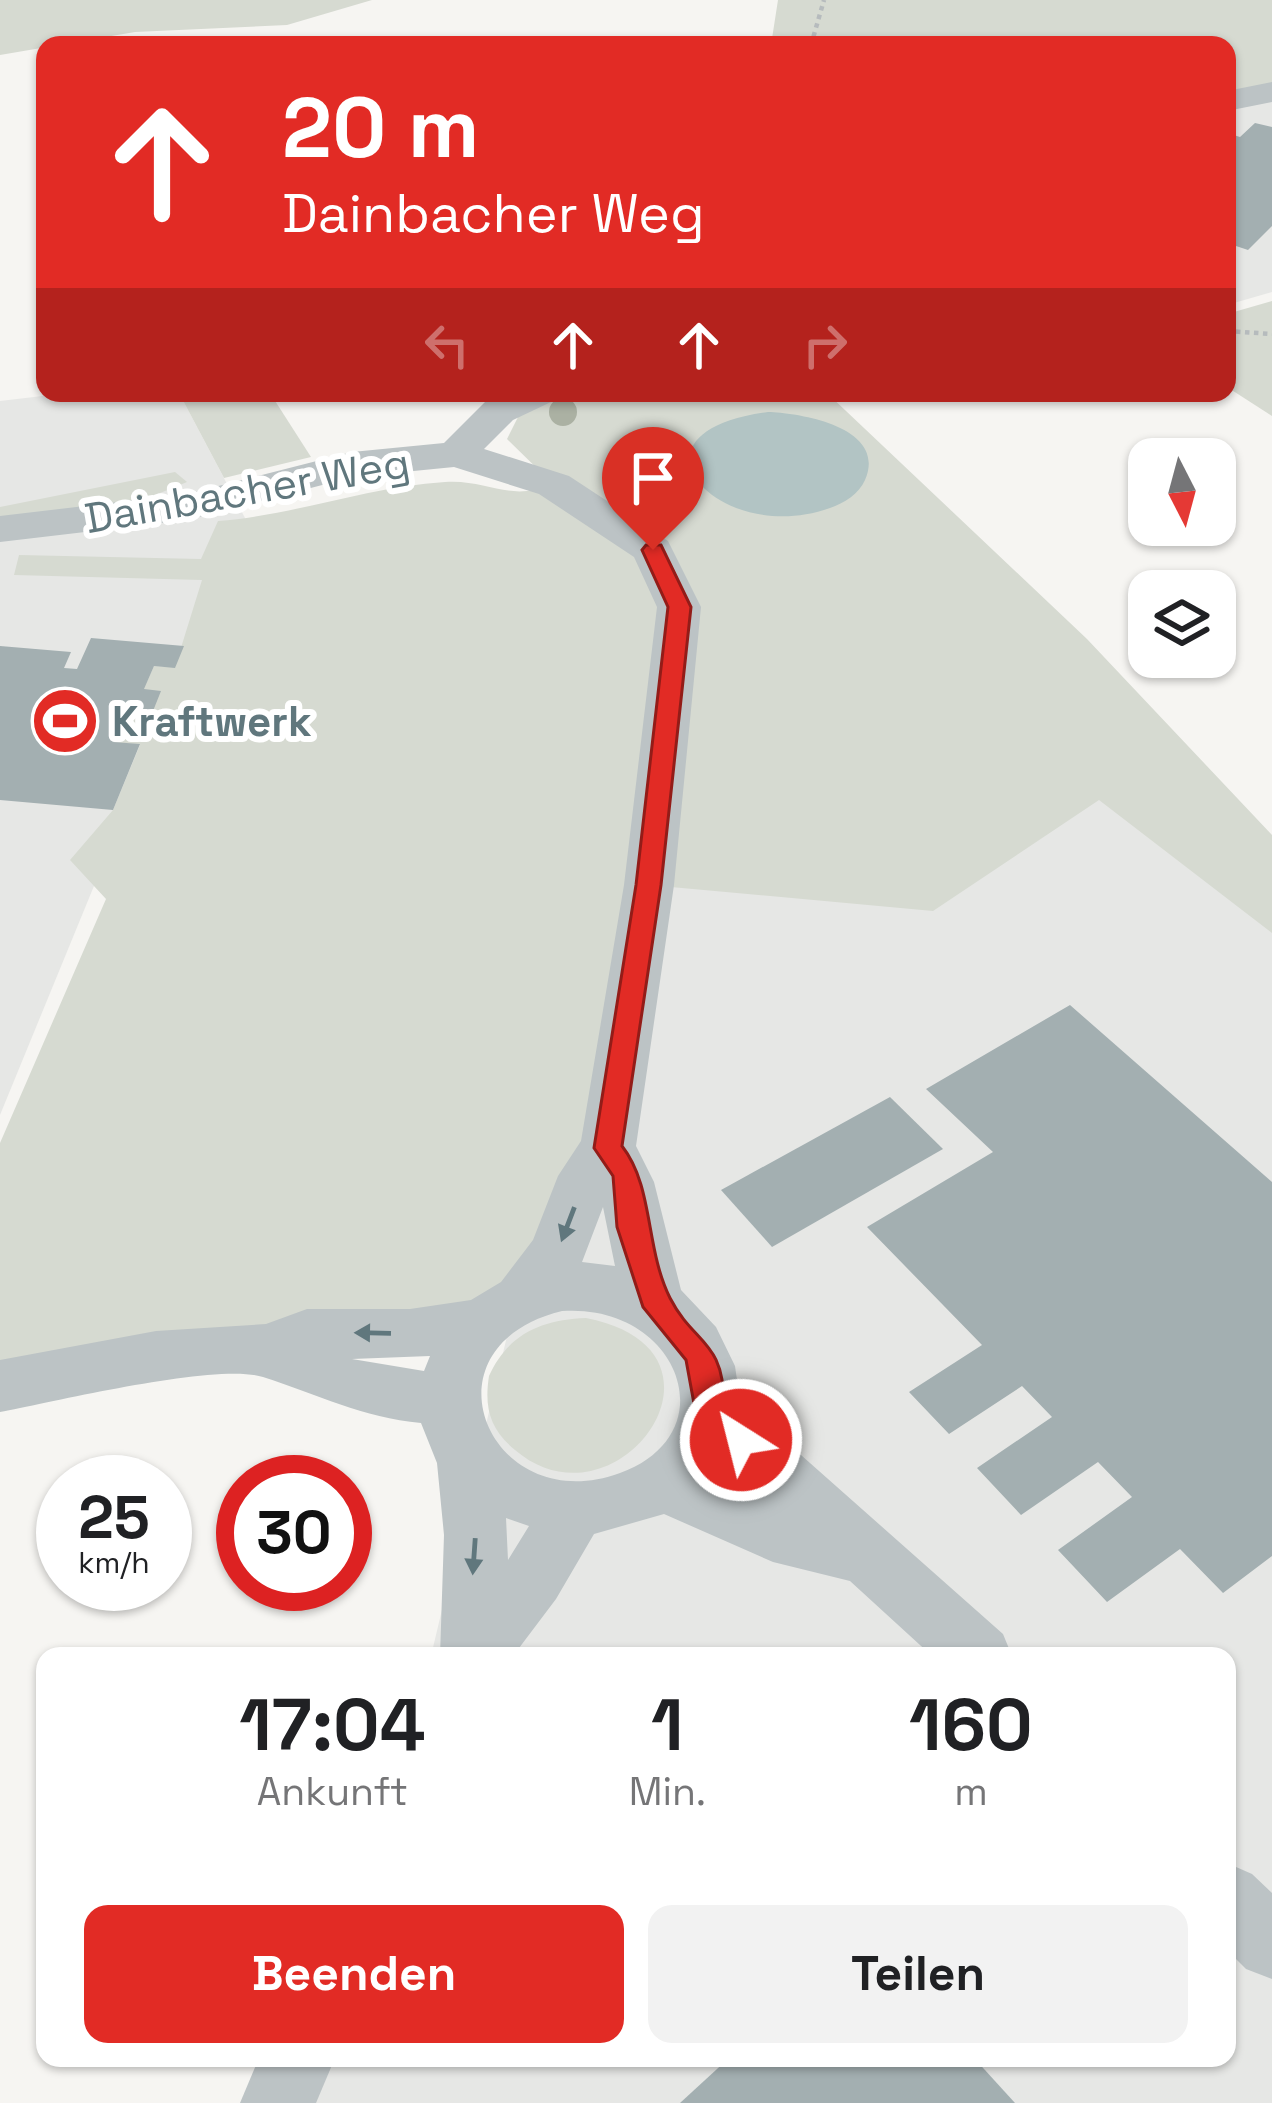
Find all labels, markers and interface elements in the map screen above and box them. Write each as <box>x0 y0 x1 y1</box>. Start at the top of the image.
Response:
text: 20 m <box>282 74 479 182</box>
icon: ahead <box>84 84 240 240</box>
text: Dainbacher Weg <box>282 179 705 248</box>
icon: left <box>414 312 480 378</box>
icon: ahead <box>540 312 606 378</box>
icon: ahead <box>666 312 732 378</box>
icon: right <box>792 312 858 378</box>
pin <box>602 427 704 550</box>
street label: Dainbacher Weg <box>81 436 414 545</box>
north arrow <box>1128 438 1236 546</box>
map controls <box>1128 438 1236 678</box>
icon: arrive <box>620 445 686 511</box>
button: layers <box>1128 570 1236 678</box>
sports icon: Kraftwerk <box>30 686 100 756</box>
place label: Kraftwerk <box>112 695 312 748</box>
one-way arrow <box>558 1206 577 1242</box>
one-way arrow <box>353 1324 391 1343</box>
position arrow <box>678 1377 804 1503</box>
speed limit sign: 30 <box>216 1455 372 1611</box>
text: 25 <box>78 1479 150 1556</box>
one-way arrow <box>465 1538 484 1575</box>
text: km/h <box>78 1543 150 1582</box>
text: 17:04 <box>239 1679 426 1771</box>
text: 1 <box>651 1679 684 1771</box>
text: 160 <box>909 1679 1033 1771</box>
text: Ankunft <box>257 1767 408 1816</box>
text: Min. <box>629 1767 706 1816</box>
text: m <box>954 1767 988 1816</box>
button: Beenden <box>84 1905 624 2043</box>
button: Teilen <box>648 1905 1188 2043</box>

